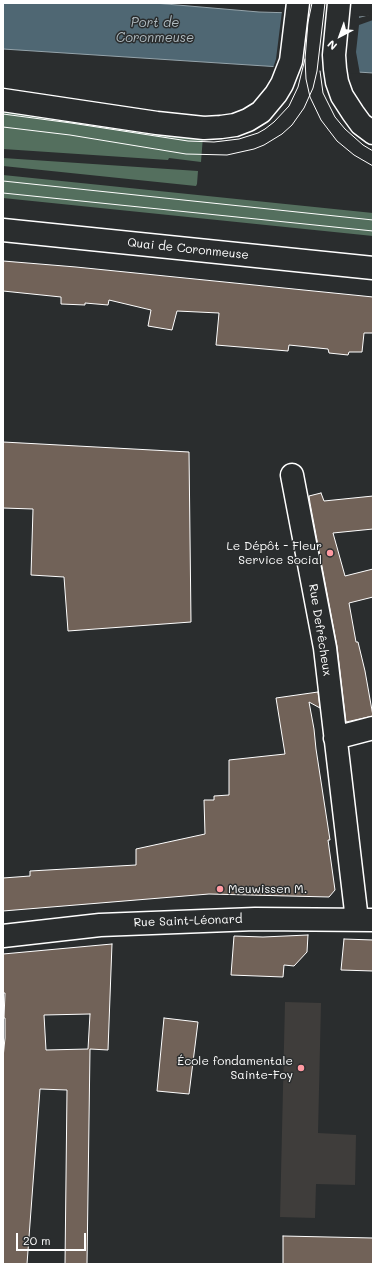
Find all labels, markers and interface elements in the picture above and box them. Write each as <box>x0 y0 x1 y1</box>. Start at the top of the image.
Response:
water label: Port de Coronmeuse <box>116 15 194 46</box>
north arrow <box>320 16 360 56</box>
text: N <box>324 37 340 54</box>
street label: Quai de Coronmeuse <box>127 235 249 263</box>
place label: Le Dépôt - Fleur Service Social <box>226 539 322 567</box>
marker: Le Dépôt - Fleur Service Social <box>325 548 335 558</box>
street label: Rue Defrêcheux <box>306 583 334 677</box>
place label: Meuwissen M. <box>228 882 307 896</box>
marker: Meuwissen M. <box>215 884 225 894</box>
street label: Rue Saint-Léonard <box>133 912 243 930</box>
place label: École fondamentale Sainte-Foy <box>177 1054 293 1082</box>
marker: École fondamentale Sainte-Foy <box>296 1063 306 1073</box>
scale bar <box>18 1225 88 1251</box>
text: 20 m <box>23 1232 51 1248</box>

